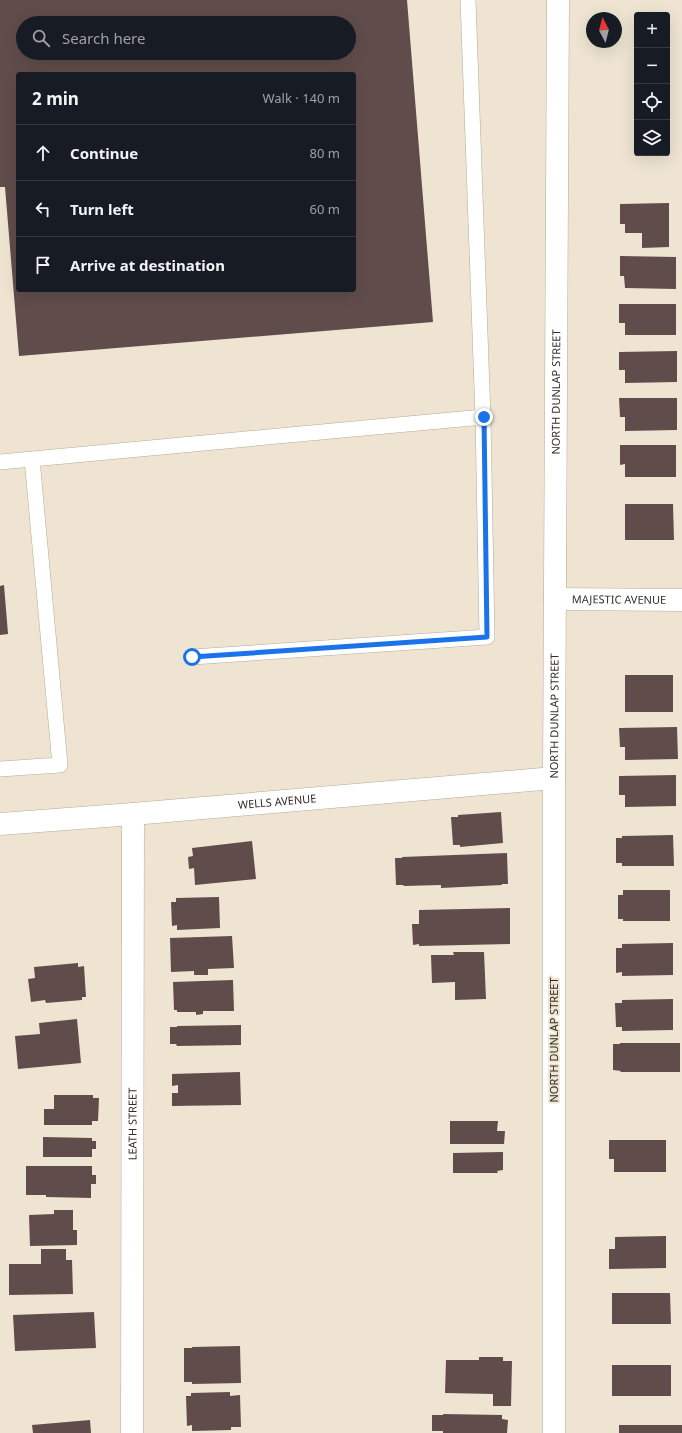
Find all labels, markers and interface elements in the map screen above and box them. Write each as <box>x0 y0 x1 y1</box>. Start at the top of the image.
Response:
north arrow <box>586 12 622 48</box>
map controls <box>634 12 670 156</box>
button: + <box>634 12 670 48</box>
search box <box>16 16 356 60</box>
icon: search <box>30 27 52 49</box>
text: Search here <box>62 28 145 48</box>
button: − <box>634 48 670 84</box>
button: locate <box>634 84 670 120</box>
text: 2 min <box>32 87 79 110</box>
text: Walk · 140 m <box>262 89 340 107</box>
button: layers <box>634 120 670 156</box>
icon: ahead <box>32 142 54 164</box>
text: Continue <box>70 143 138 163</box>
text: 80 m <box>310 144 340 162</box>
icon: left <box>32 198 54 220</box>
text: Turn left <box>70 199 134 219</box>
text: 60 m <box>310 200 340 218</box>
icon: arrive <box>32 254 54 276</box>
text: Arrive at destination <box>70 255 225 275</box>
street label: NORTH DUNLAP STREET <box>548 329 563 455</box>
route end <box>475 408 493 426</box>
street label: MAJESTIC AVENUE <box>572 591 666 607</box>
route start <box>183 648 201 666</box>
street label: NORTH DUNLAP STREET <box>546 653 562 779</box>
street label: WELLS AVENUE <box>237 790 317 812</box>
street label: NORTH DUNLAP STREET <box>546 977 561 1103</box>
street label: LEATH STREET <box>124 1088 140 1160</box>

